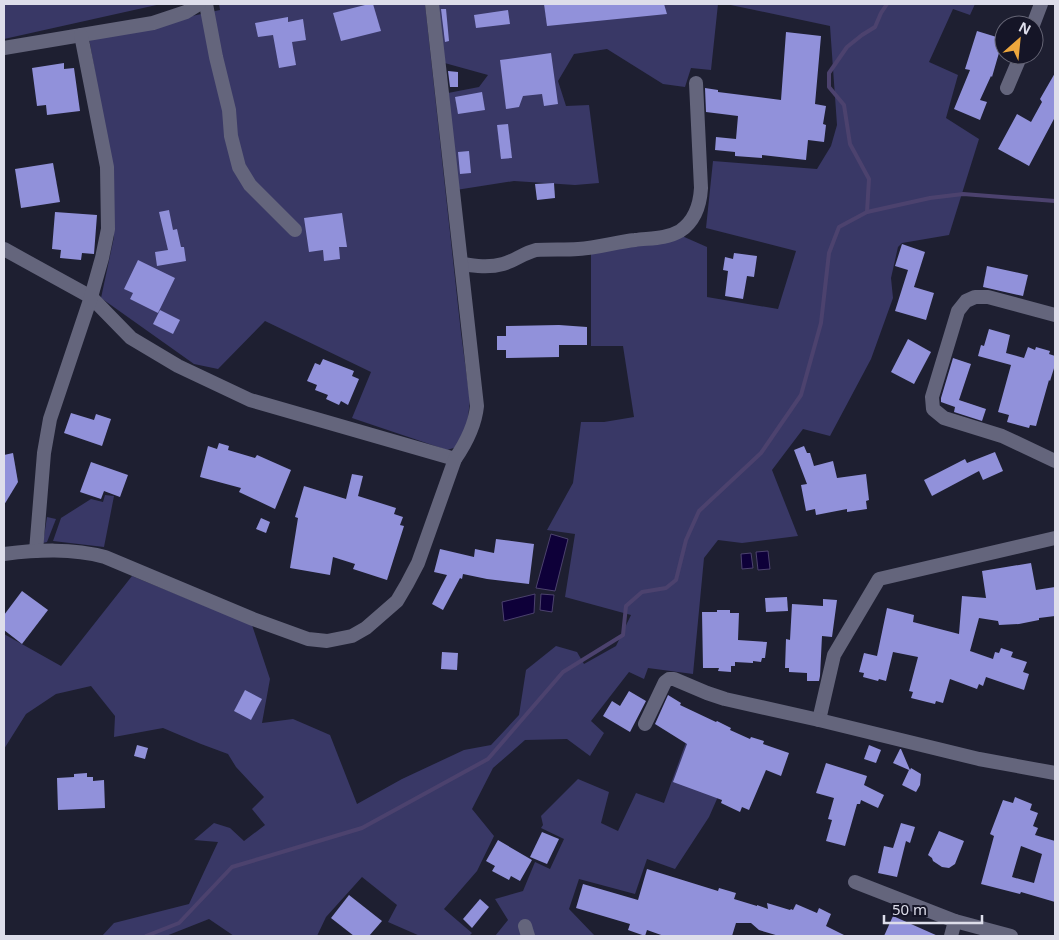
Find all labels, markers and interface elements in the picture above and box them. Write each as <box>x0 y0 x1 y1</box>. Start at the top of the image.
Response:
north arrow <box>994 15 1044 65</box>
text: N <box>1016 17 1035 39</box>
scale bar <box>884 892 982 924</box>
text: 50 m <box>892 899 927 919</box>

